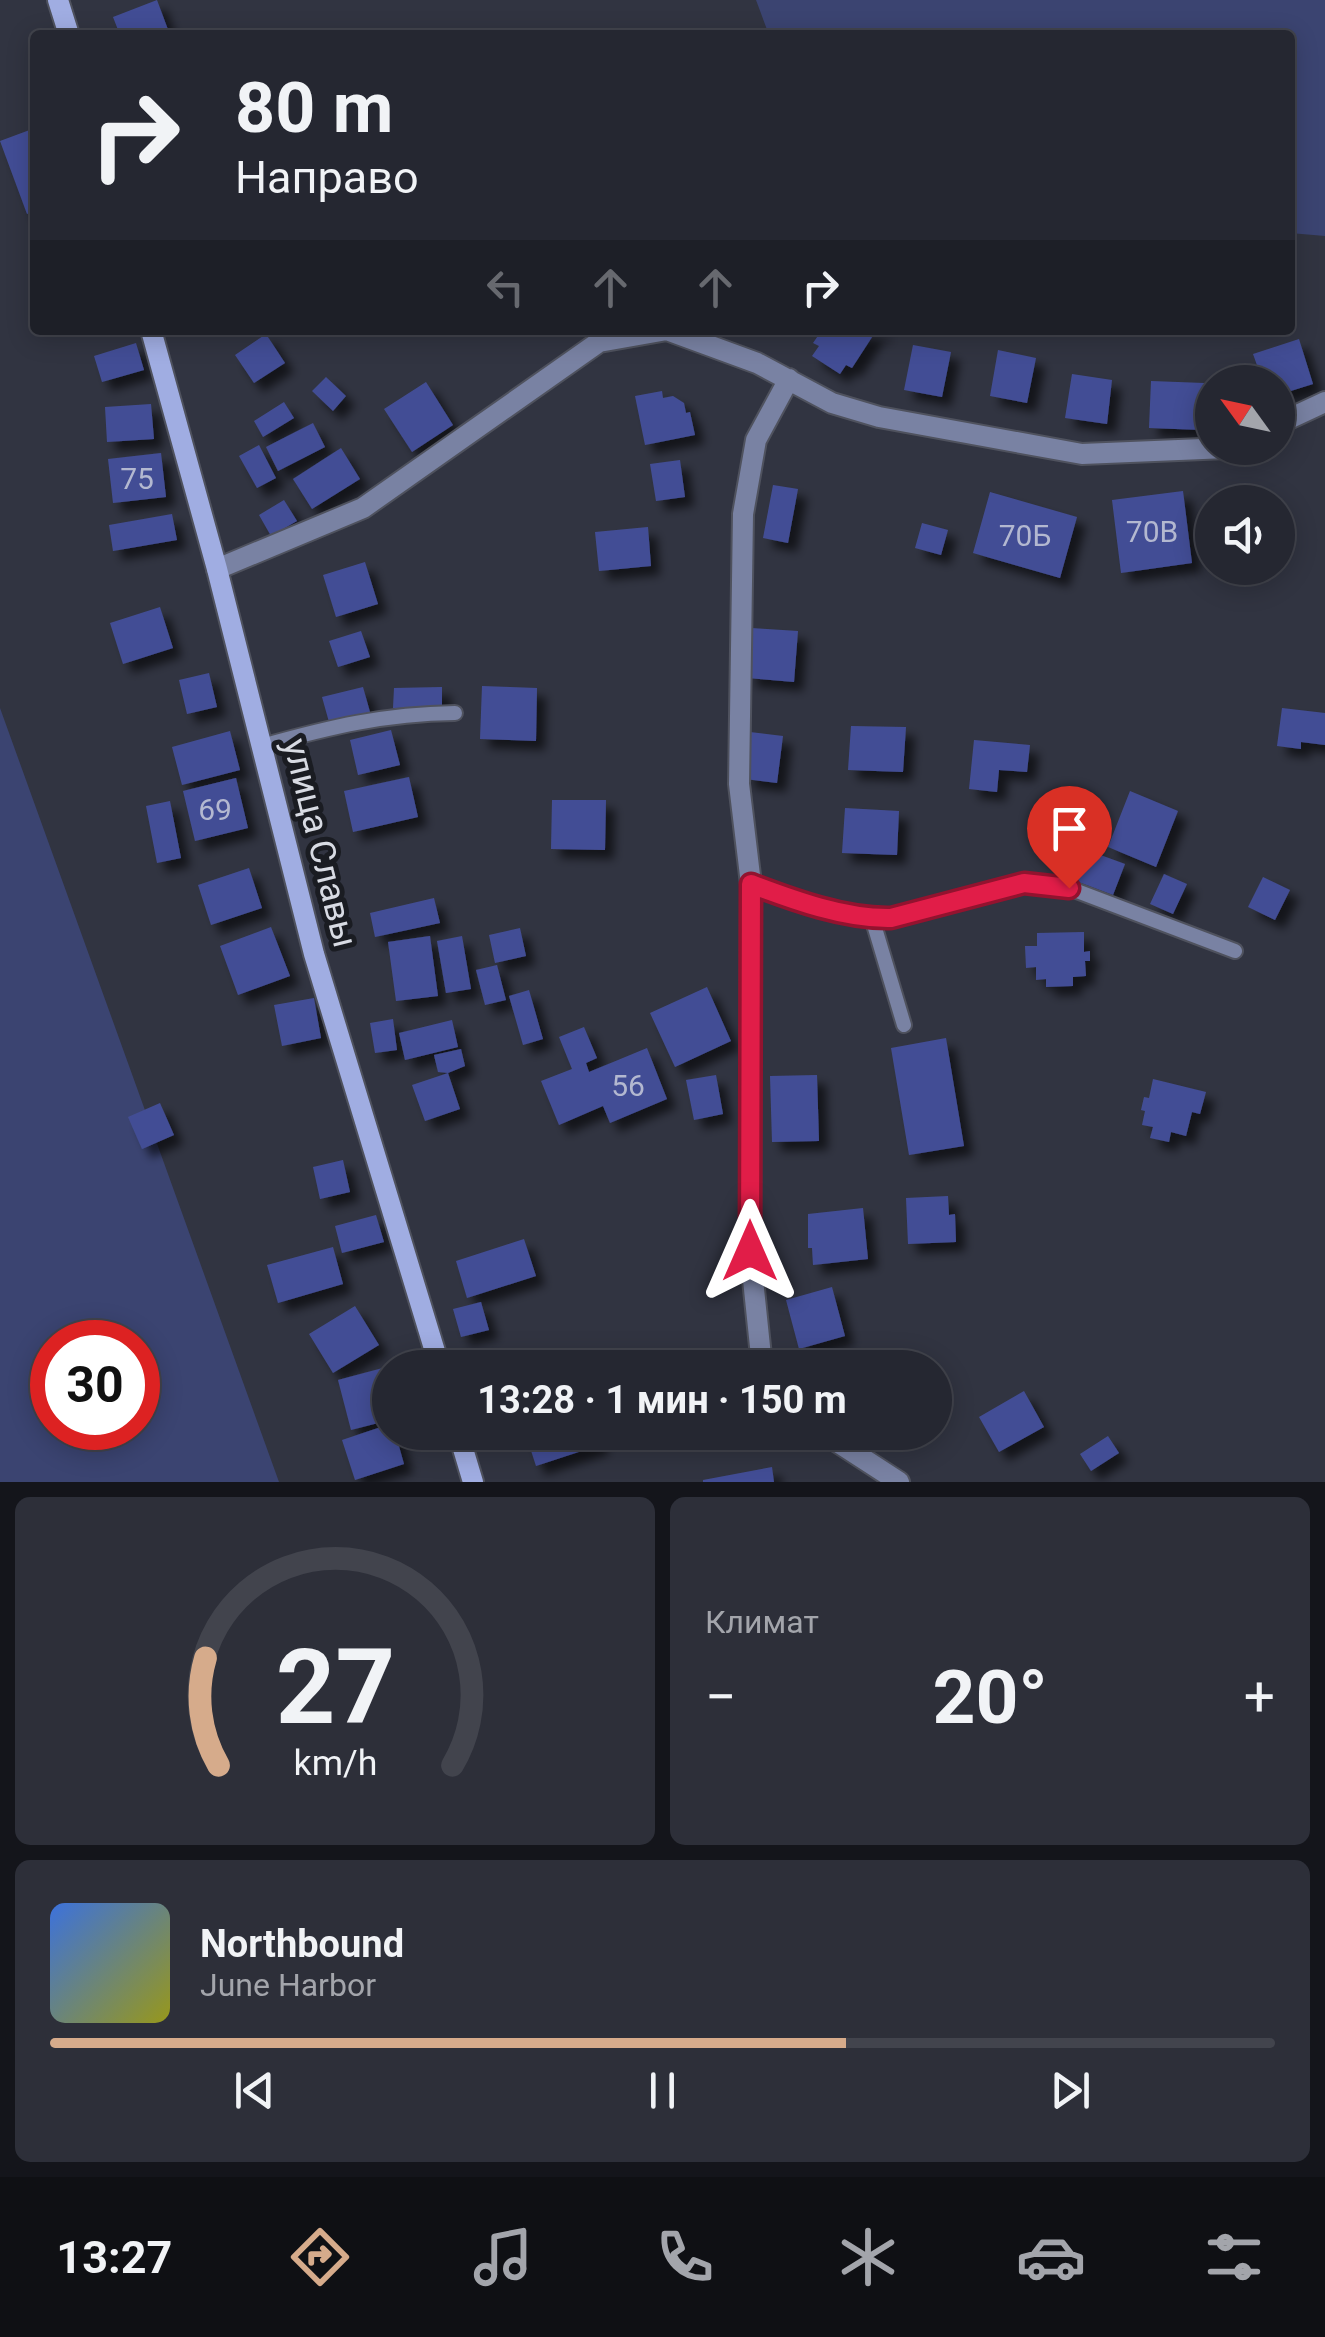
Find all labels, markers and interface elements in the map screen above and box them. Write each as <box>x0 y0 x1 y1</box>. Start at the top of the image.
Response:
text: 80 m <box>235 67 393 149</box>
icon: right <box>70 70 200 200</box>
text: Направо <box>235 151 419 204</box>
icon: left <box>478 260 533 315</box>
icon: ahead <box>583 260 638 315</box>
icon: ahead <box>688 260 743 315</box>
icon: right <box>793 260 848 315</box>
north arrow <box>1195 365 1295 465</box>
map controls <box>1195 365 1295 585</box>
house number: 75 <box>120 461 154 496</box>
button: sound <box>1195 485 1295 585</box>
house number: 70В <box>1126 514 1178 549</box>
house number: 70Б <box>999 518 1051 553</box>
street label: улица Славы <box>274 734 366 952</box>
pin <box>1027 786 1112 889</box>
house number: 69 <box>198 792 232 827</box>
icon: arrive <box>1042 801 1097 856</box>
house number: 56 <box>611 1068 645 1103</box>
position arrow <box>698 1199 802 1303</box>
speed limit sign: 30 <box>30 1320 160 1450</box>
text: 13:28 · 1 мин · 150 m <box>477 1378 847 1422</box>
text: Климат <box>705 1603 819 1641</box>
text: 27 <box>275 1627 395 1748</box>
text: 20° <box>932 1653 1048 1741</box>
text: − <box>705 1665 736 1729</box>
text: + <box>1244 1665 1275 1729</box>
text: km/h <box>293 1742 377 1784</box>
text: Northbound <box>200 1922 404 1966</box>
text: June Harbor <box>200 1966 376 2004</box>
icon: previous <box>227 2063 282 2118</box>
icon: pause <box>635 2063 690 2118</box>
icon: next <box>1043 2063 1098 2118</box>
icon: directions <box>285 2222 355 2292</box>
icon: music <box>468 2222 538 2292</box>
icon: phone <box>650 2222 720 2292</box>
icon: climate <box>833 2222 903 2292</box>
icon: car <box>1016 2222 1086 2292</box>
icon: filters <box>1199 2222 1269 2292</box>
text: 13:27 <box>56 2231 172 2284</box>

